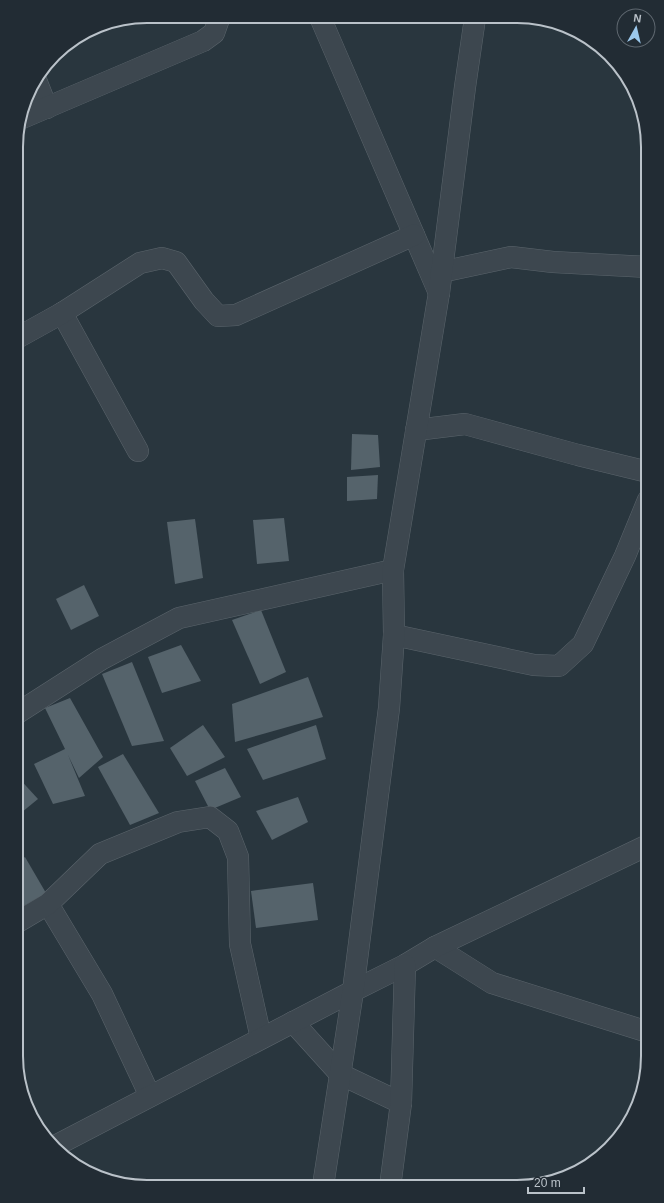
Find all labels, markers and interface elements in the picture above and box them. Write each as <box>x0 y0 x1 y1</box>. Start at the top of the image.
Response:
north arrow <box>616 8 656 48</box>
text: N <box>633 12 642 25</box>
scale bar <box>528 1169 584 1195</box>
text: 20 m <box>534 1176 561 1190</box>

